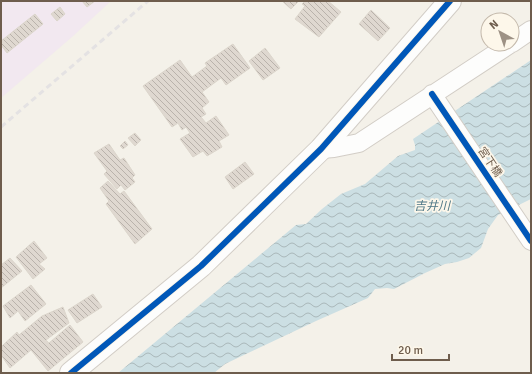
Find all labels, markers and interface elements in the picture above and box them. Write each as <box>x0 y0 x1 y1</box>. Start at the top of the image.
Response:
north arrow <box>480 12 520 52</box>
text: N <box>487 17 501 32</box>
street label: 宮下橋 <box>475 145 505 179</box>
water label: 吉井川 <box>414 199 452 214</box>
scale bar <box>392 336 449 362</box>
text: 20 m <box>398 343 423 358</box>

